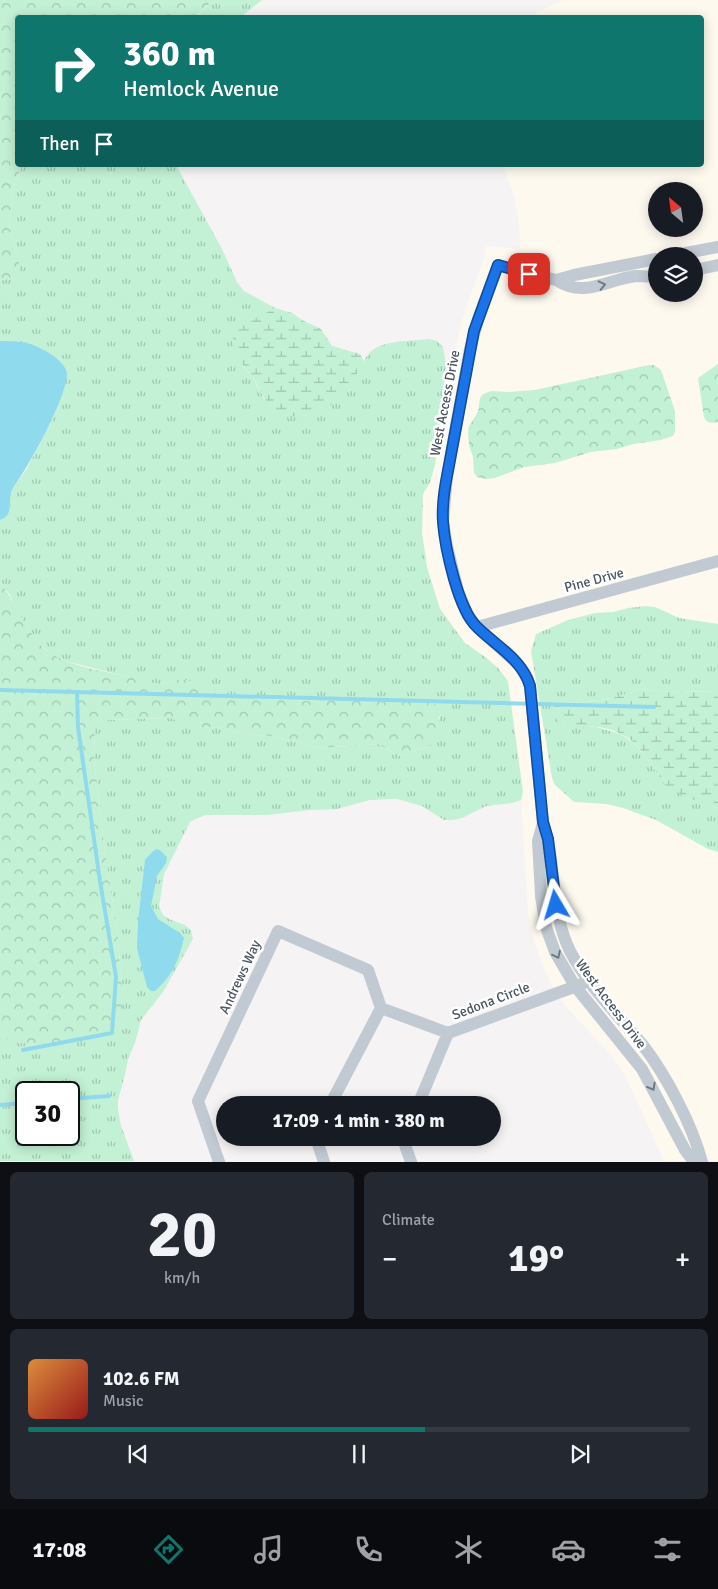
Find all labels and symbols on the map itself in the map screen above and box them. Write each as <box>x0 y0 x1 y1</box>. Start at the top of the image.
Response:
north arrow <box>648 182 702 238</box>
pin <box>508 253 550 295</box>
one-way arrow <box>598 280 607 291</box>
street label: West Access Drive <box>426 349 464 457</box>
street label: Pine Drive <box>562 564 626 596</box>
position arrow <box>529 878 581 930</box>
street label: Andrews Way <box>215 937 265 1017</box>
one-way arrow <box>551 950 561 959</box>
street label: West Access Drive <box>572 956 650 1052</box>
street label: Sedona Circle <box>450 978 532 1024</box>
speed limit sign: 30 <box>15 1081 80 1146</box>
one-way arrow <box>646 1081 656 1090</box>

